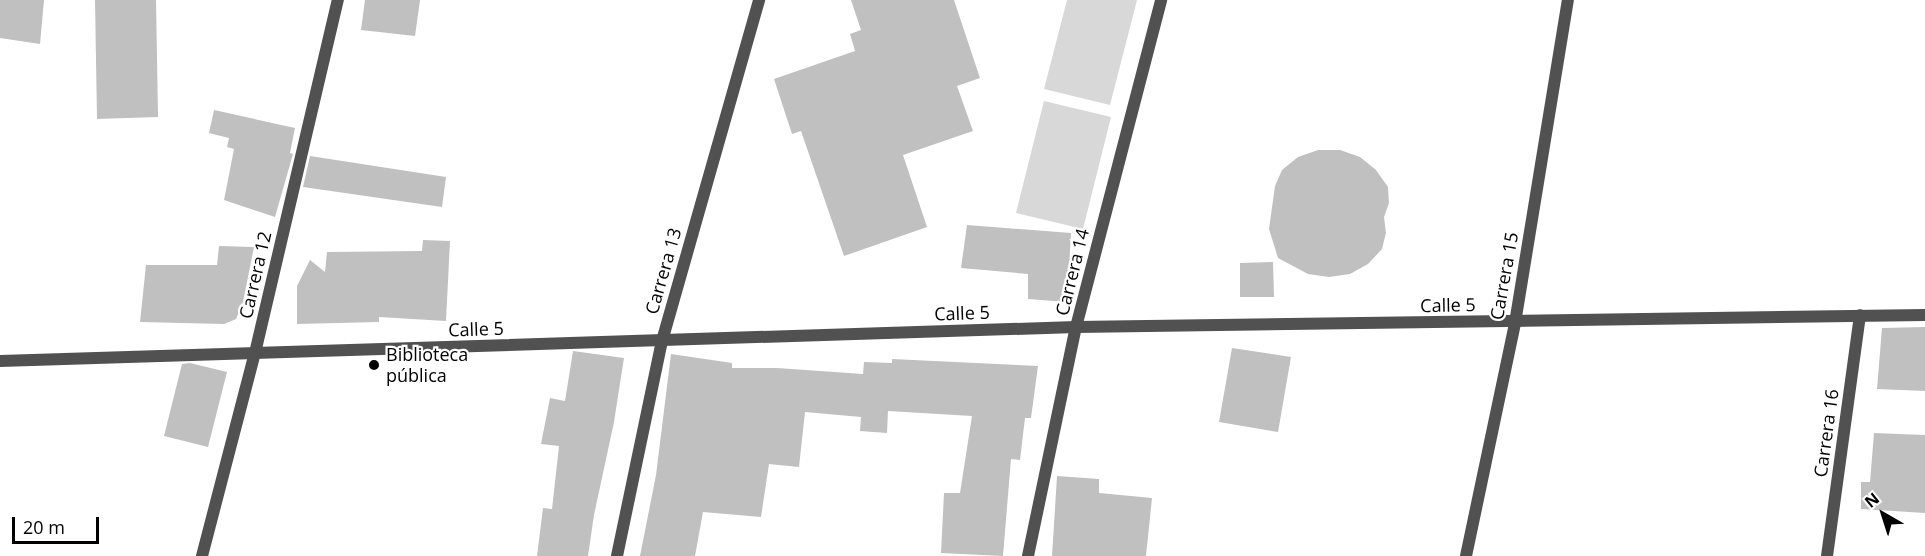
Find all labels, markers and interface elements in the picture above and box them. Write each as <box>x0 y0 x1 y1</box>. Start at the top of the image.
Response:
street label: Carrera 13 <box>640 225 686 317</box>
street label: Carrera 14 <box>1051 226 1093 318</box>
street label: Carrera 12 <box>234 229 276 321</box>
street label: Carrera 15 <box>1486 230 1522 322</box>
street label: Calle 5 <box>1420 294 1476 316</box>
street label: Calle 5 <box>934 301 990 325</box>
street label: Calle 5 <box>448 317 504 341</box>
place label: Biblioteca pública <box>386 344 468 386</box>
marker: Biblioteca pública <box>367 358 381 372</box>
street label: Carrera 16 <box>1809 388 1843 478</box>
north arrow <box>1853 484 1913 544</box>
text: N <box>1860 487 1884 513</box>
scale bar <box>15 505 102 543</box>
text: 20 m <box>23 515 65 539</box>

